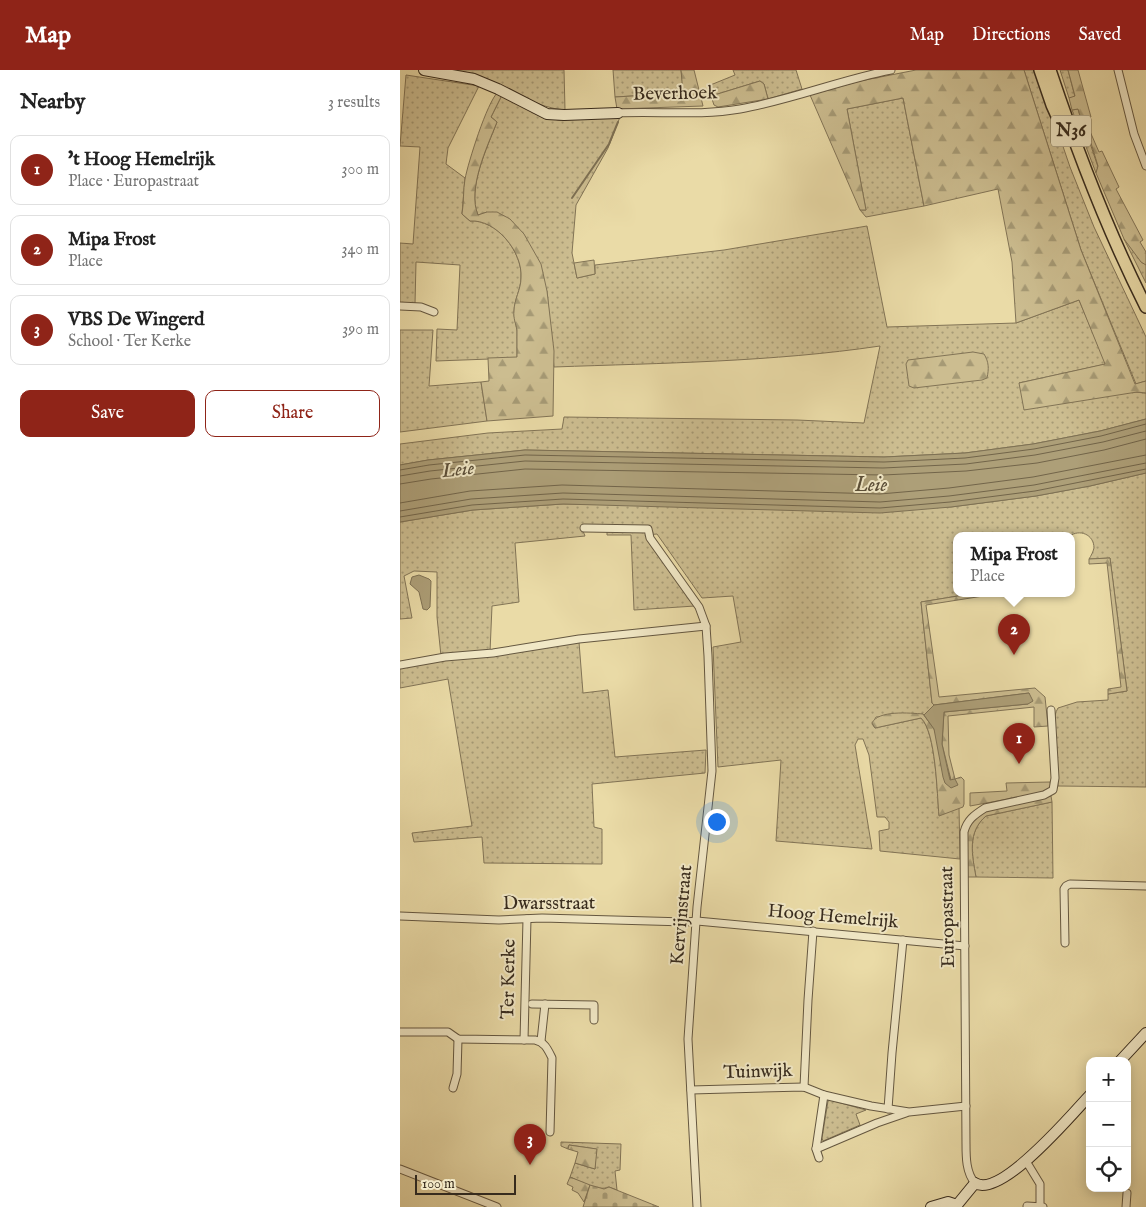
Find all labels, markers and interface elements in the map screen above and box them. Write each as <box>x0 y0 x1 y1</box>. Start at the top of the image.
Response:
text: Map <box>25 20 71 51</box>
text: Map <box>910 24 944 47</box>
text: Directions <box>972 24 1050 47</box>
text: Saved <box>1078 24 1121 47</box>
street label: Beverhoek <box>633 81 718 107</box>
text: Nearby <box>20 89 85 116</box>
text: 3 results <box>328 93 380 113</box>
road number: N36 <box>1051 116 1091 146</box>
text: 't Hoog Hemelrijk <box>68 148 215 172</box>
text: 1 <box>34 160 40 180</box>
text: 300 m <box>341 160 379 180</box>
text: Place · Europastraat <box>68 172 199 192</box>
text: Mipa Frost <box>68 228 156 252</box>
text: 2 <box>33 240 41 260</box>
text: 340 m <box>341 240 379 260</box>
text: Place <box>68 252 103 272</box>
text: VBS De Wingerd <box>68 308 204 332</box>
text: 3 <box>34 320 40 340</box>
text: 390 m <box>342 320 379 340</box>
text: School · Ter Kerke <box>68 332 191 352</box>
button: Save <box>20 390 195 437</box>
button: Share <box>205 390 380 437</box>
water label: Leie <box>440 456 476 484</box>
water label: Leie <box>854 473 887 498</box>
popup <box>953 532 1075 597</box>
text: Mipa Frost <box>970 543 1058 567</box>
text: Place <box>970 567 1005 587</box>
pin: 2 <box>998 614 1030 655</box>
pin: 1 <box>1003 723 1035 764</box>
your location <box>704 809 730 835</box>
street label: Kervijnstraat <box>666 863 698 966</box>
street label: Europastraat <box>935 865 961 968</box>
street label: Dwarsstraat <box>503 892 596 916</box>
street label: Hoog Hemelrijk <box>767 899 900 935</box>
street label: Ter Kerke <box>496 938 522 1019</box>
map controls <box>1086 1057 1131 1192</box>
button: + <box>1086 1057 1131 1102</box>
street label: Tuinwijk <box>723 1059 794 1085</box>
button: − <box>1086 1102 1131 1147</box>
pin: 3 <box>514 1124 546 1165</box>
button: locate <box>1086 1147 1131 1192</box>
scale bar <box>415 1172 516 1195</box>
text: 100 m <box>422 1175 455 1193</box>

